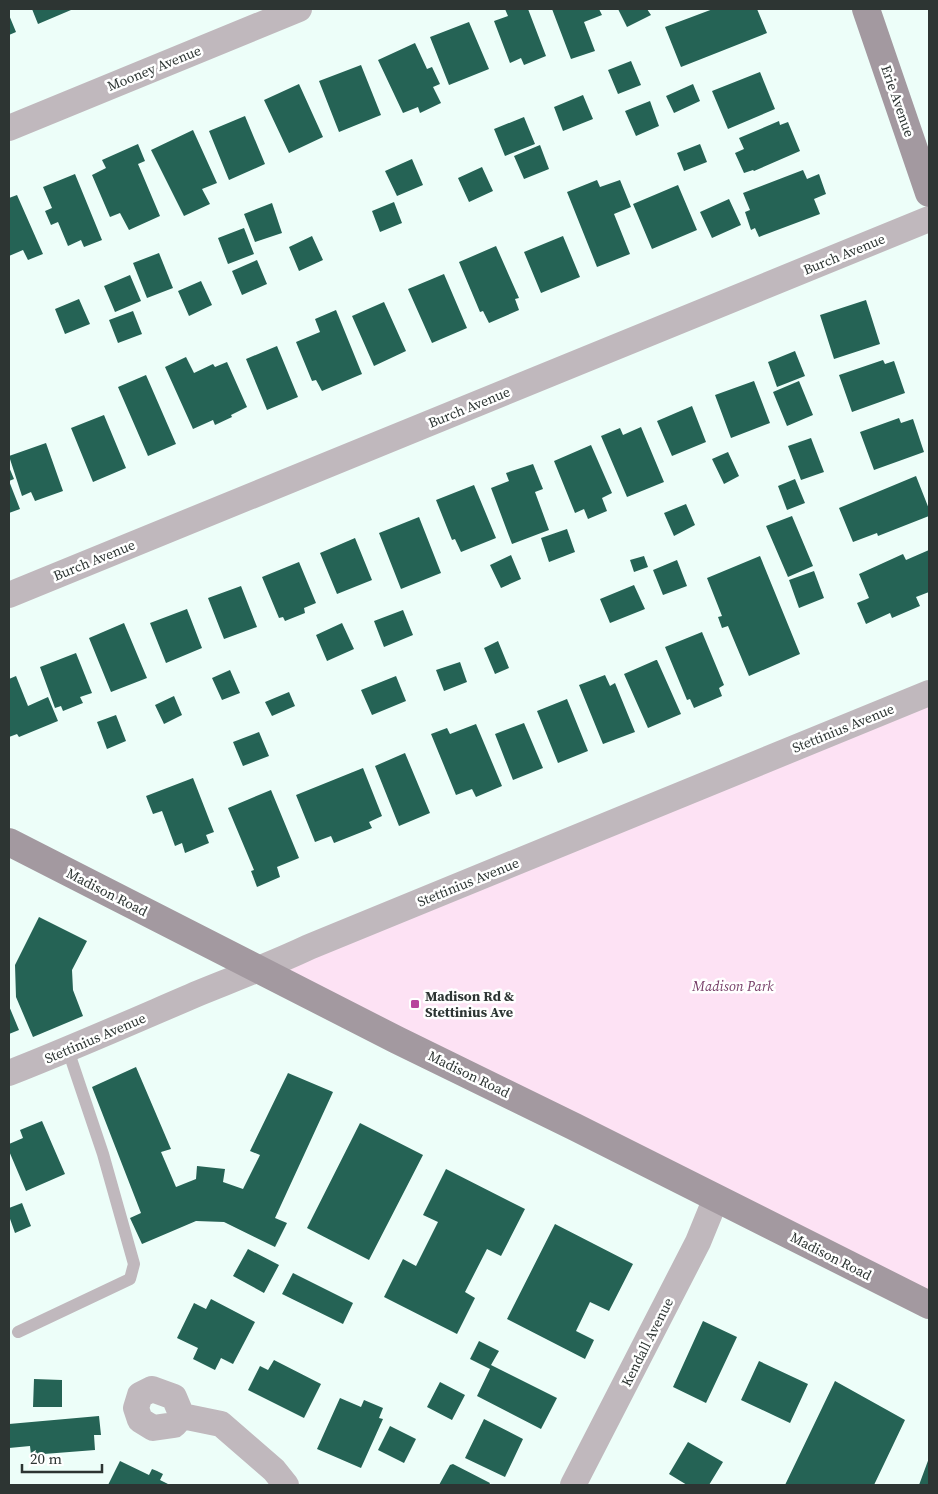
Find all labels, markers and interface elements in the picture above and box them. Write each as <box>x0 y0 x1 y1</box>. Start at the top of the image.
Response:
street label: Mooney Avenue <box>104 40 204 96</box>
street label: Erie Avenue <box>876 62 920 140</box>
street label: Burch Avenue <box>800 228 888 280</box>
street label: Burch Avenue <box>425 381 513 433</box>
street label: Burch Avenue <box>50 534 138 586</box>
street label: Stettinius Avenue <box>789 698 897 758</box>
street label: Stettinius Avenue <box>414 852 522 912</box>
street label: Madison Road <box>63 863 151 921</box>
park label: Madison Park <box>691 976 774 996</box>
place label: Madison Rd & Stettinius Ave <box>425 986 514 1022</box>
marker: Madison Rd & Stettinius Ave <box>409 998 421 1010</box>
street label: Stettinius Avenue <box>41 1008 149 1068</box>
street label: Madison Road <box>425 1046 513 1102</box>
street label: Madison Road <box>787 1227 875 1285</box>
street label: Kendall Avenue <box>616 1294 678 1390</box>
scale bar <box>22 1442 102 1474</box>
text: 20 m <box>30 1448 62 1469</box>

